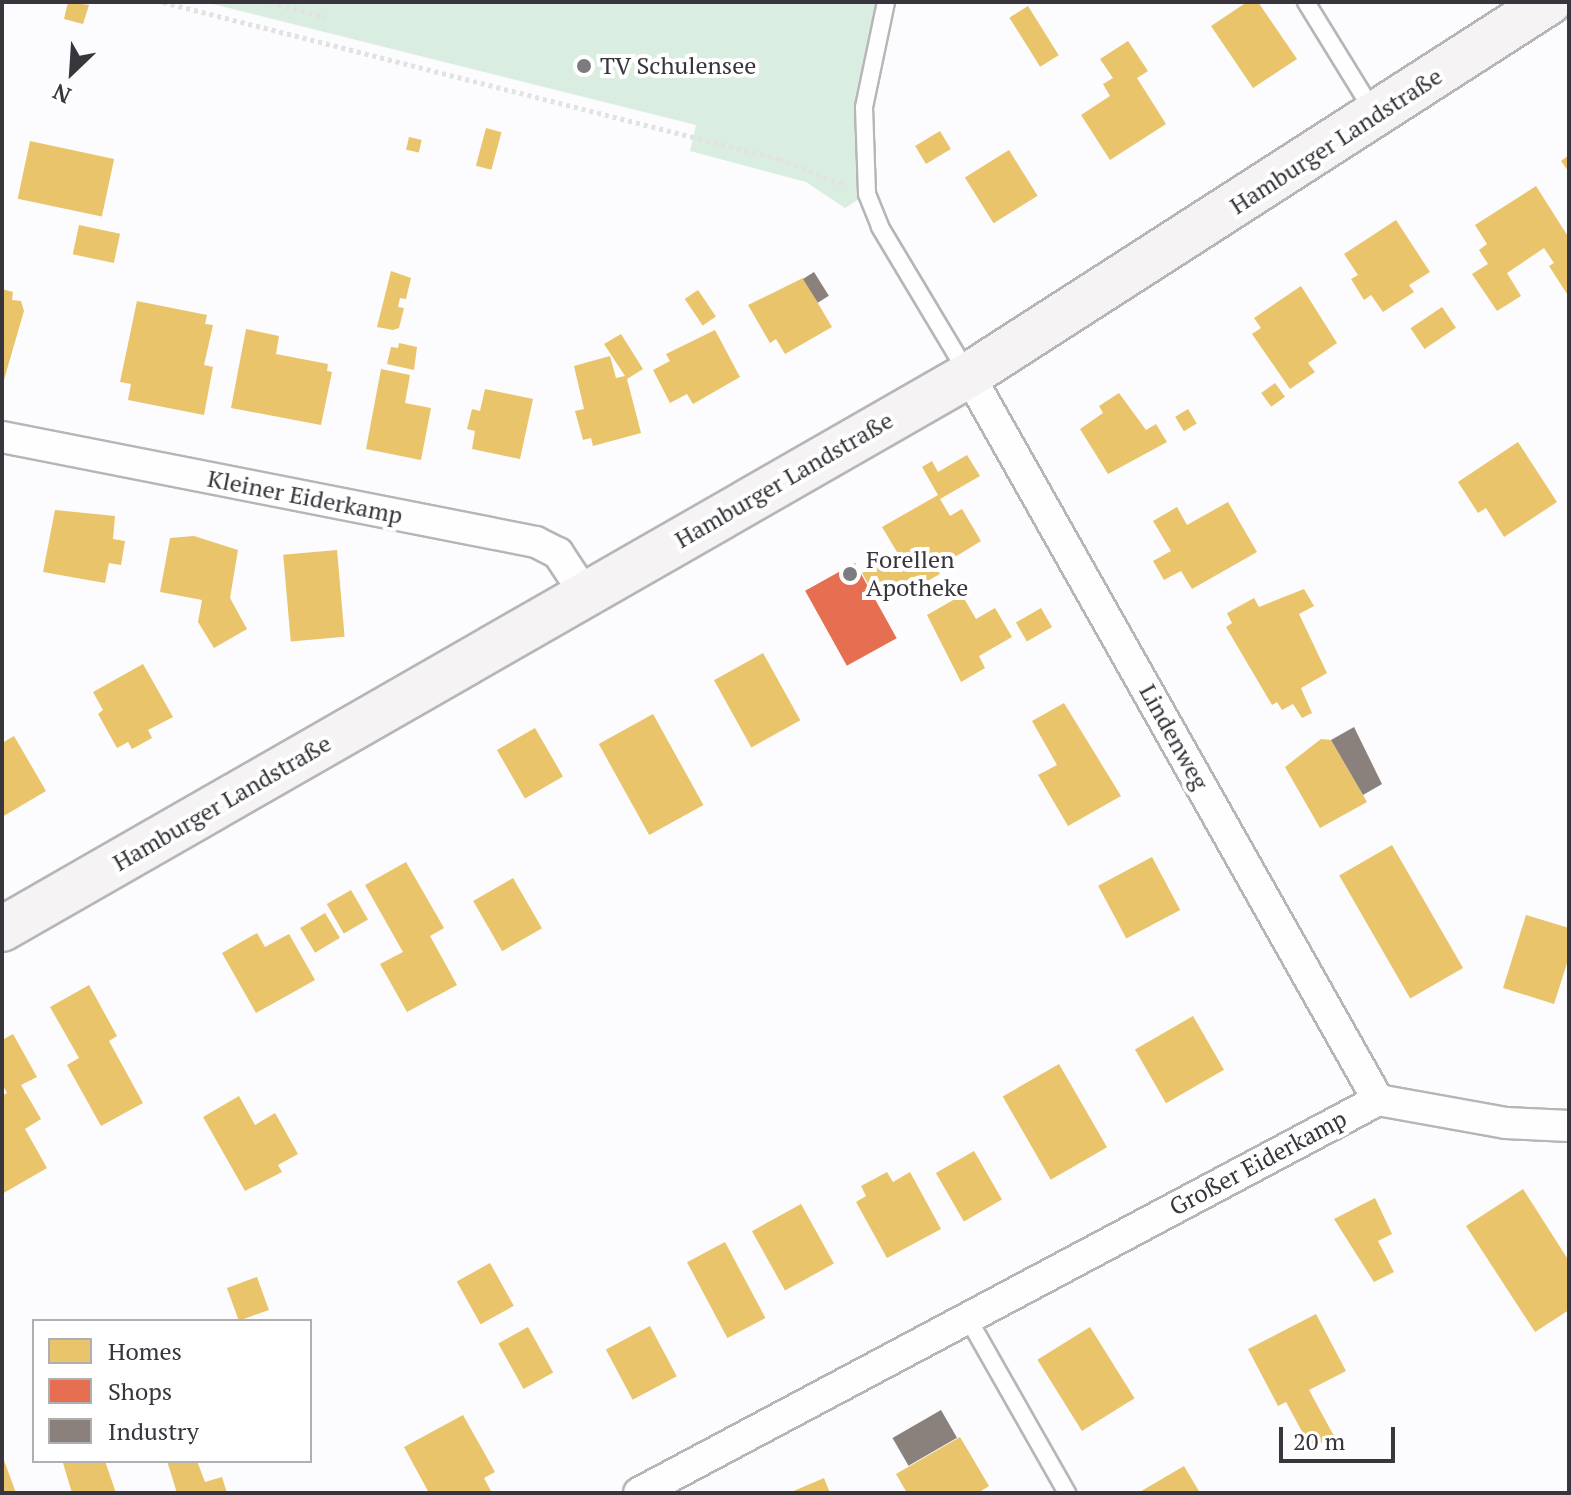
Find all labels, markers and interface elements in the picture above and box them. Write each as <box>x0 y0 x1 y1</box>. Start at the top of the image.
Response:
north arrow <box>32 32 112 112</box>
place label: TV Schulensee <box>600 52 757 80</box>
marker: TV Schulensee <box>575 57 593 75</box>
street label: Hamburger Landstraße <box>1225 62 1447 220</box>
text: N <box>48 78 75 111</box>
street label: Hamburger Landstraße <box>670 406 898 554</box>
street label: Kleiner Eiderkamp <box>205 464 405 530</box>
place label: Forellen Apotheke <box>866 546 968 602</box>
marker: Forellen Apotheke <box>841 565 859 583</box>
street label: Lindenweg <box>1133 679 1215 795</box>
street label: Hamburger Landstraße <box>108 729 336 877</box>
street label: Großer Eiderkamp <box>1165 1104 1351 1222</box>
legend <box>32 1319 312 1463</box>
text: Homes <box>108 1335 182 1367</box>
text: Shops <box>108 1375 172 1407</box>
scale bar <box>1283 1411 1399 1461</box>
text: Industry <box>108 1415 199 1447</box>
text: 20 m <box>1293 1425 1345 1457</box>

